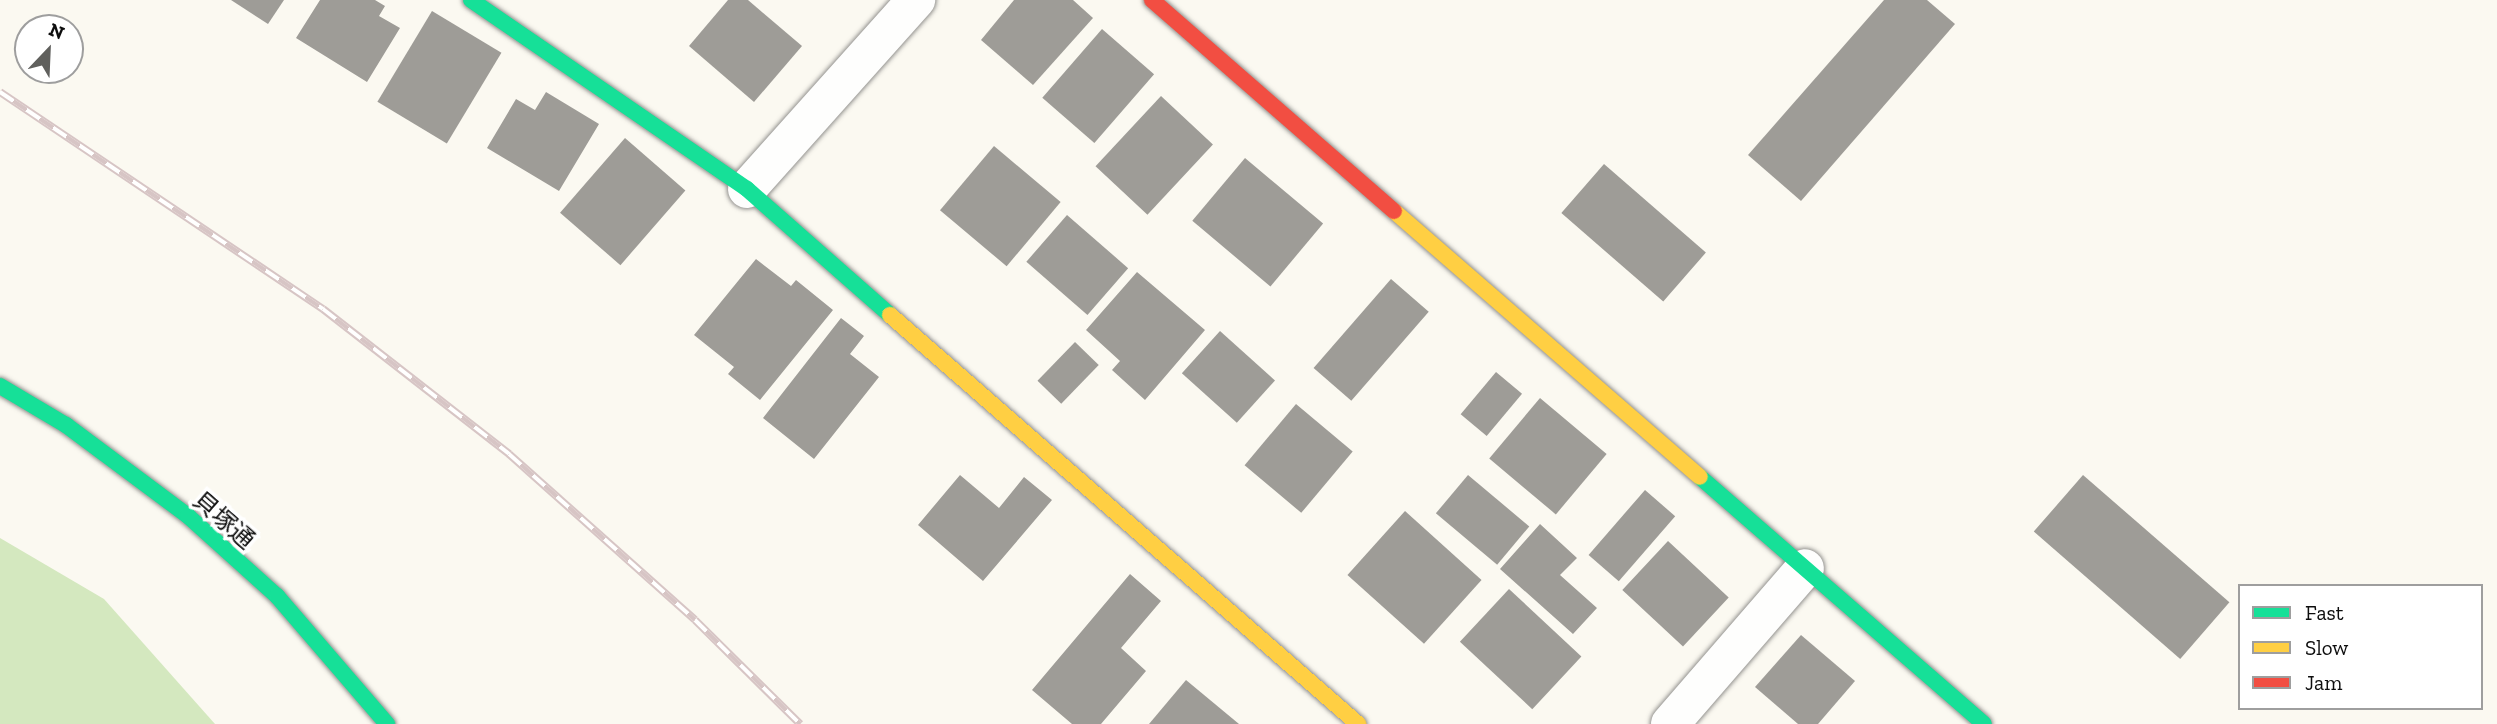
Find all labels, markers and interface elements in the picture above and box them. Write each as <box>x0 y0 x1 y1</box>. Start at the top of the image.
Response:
north arrow <box>14 14 84 84</box>
text: N <box>45 18 68 44</box>
street label: 貝塚通 <box>187 486 261 554</box>
legend <box>2238 584 2483 710</box>
text: Fast <box>2305 600 2344 625</box>
text: Slow <box>2305 635 2348 660</box>
text: Jam <box>2305 670 2342 695</box>

